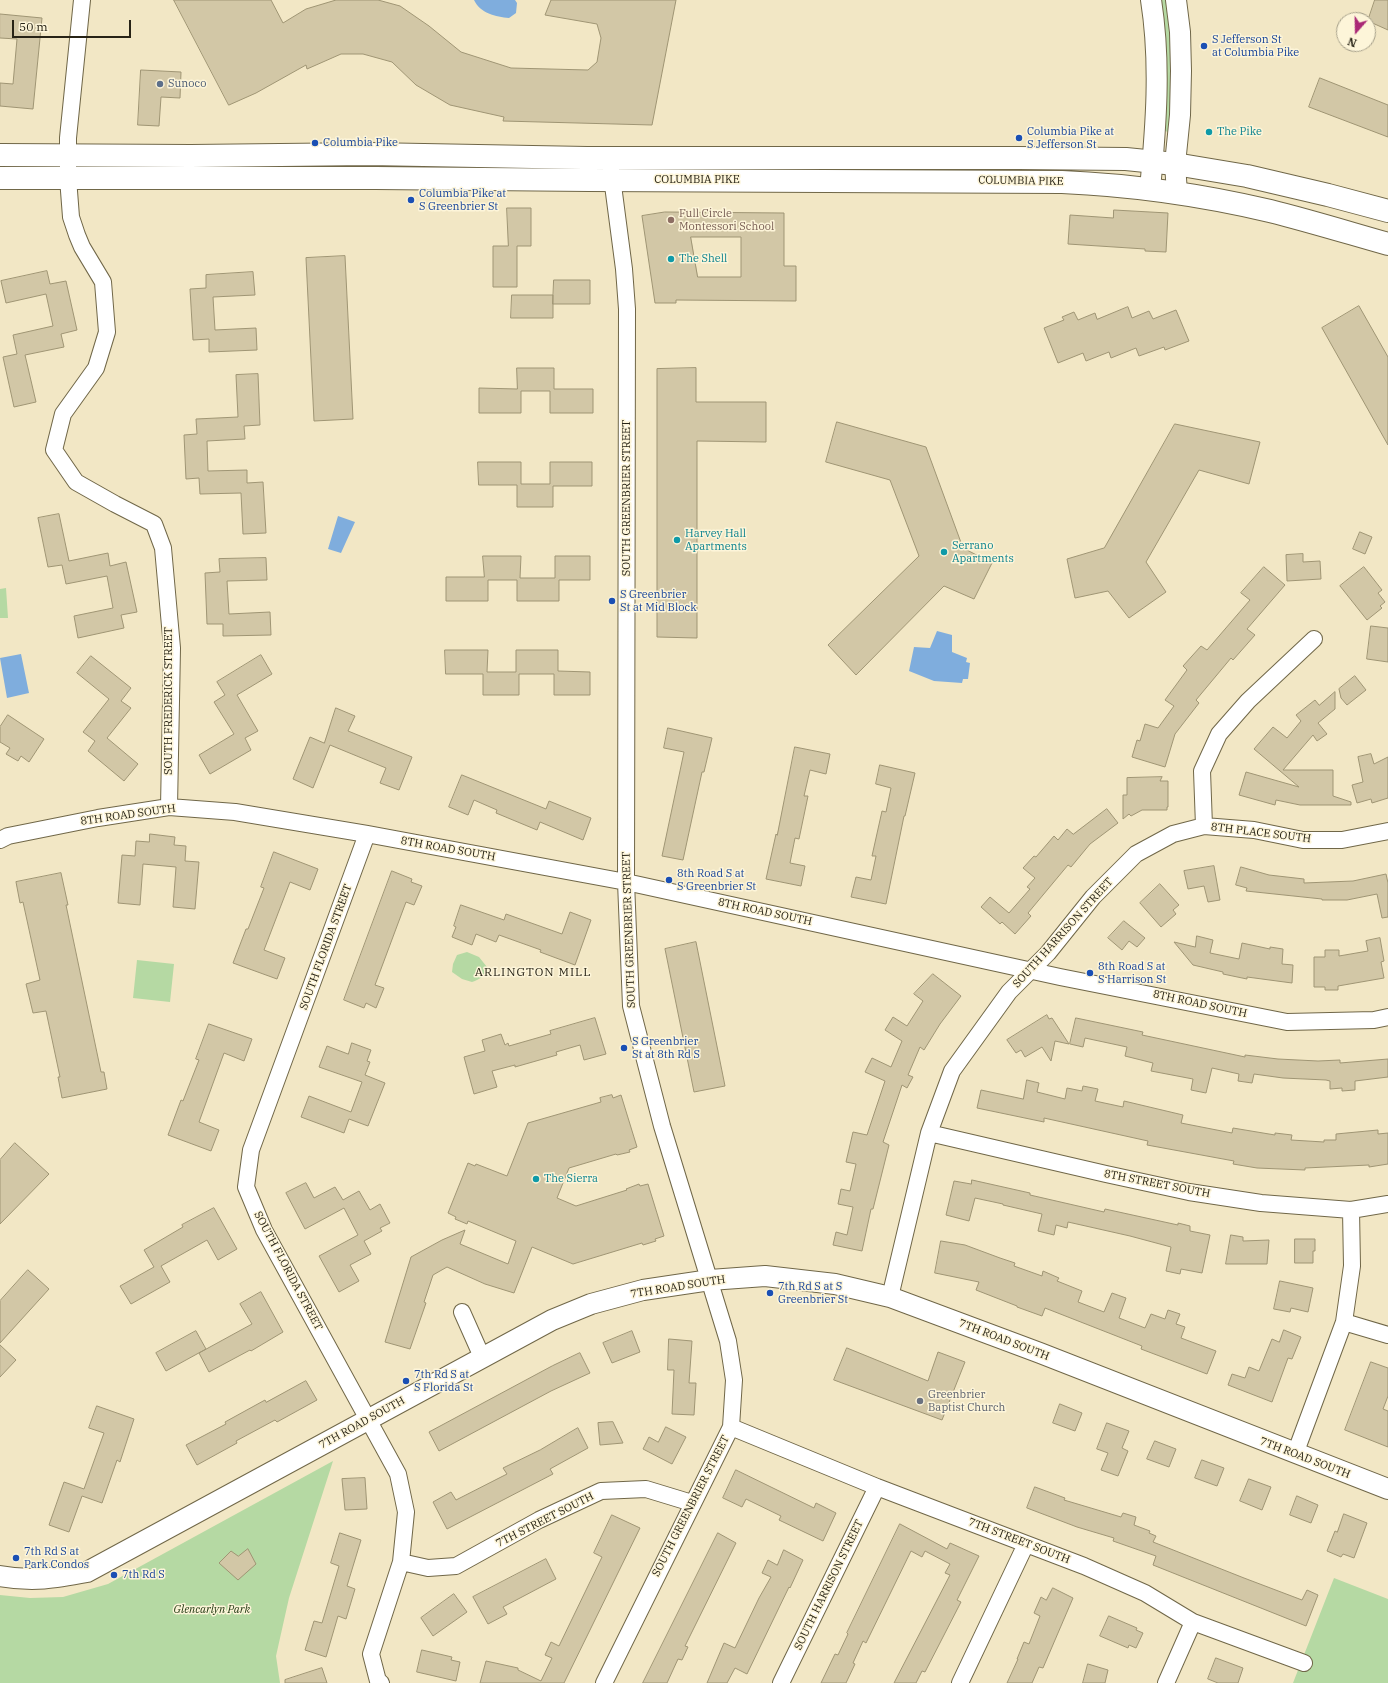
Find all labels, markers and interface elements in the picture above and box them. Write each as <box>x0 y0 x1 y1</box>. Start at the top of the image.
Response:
scale bar <box>14 12 133 38</box>
north arrow <box>1336 12 1376 52</box>
text: 50 m <box>19 19 48 34</box>
place label: S Jefferson St at Columbia Pike <box>1212 33 1299 59</box>
text: N <box>1346 34 1359 50</box>
marker: S Jefferson St at Columbia Pike <box>1199 41 1209 51</box>
place label: Sunoco <box>168 77 206 91</box>
marker: Sunoco <box>155 79 165 89</box>
place label: Columbia Pike at S Jefferson St <box>1027 125 1114 151</box>
place label: The Pike <box>1217 125 1262 139</box>
marker: The Pike <box>1204 127 1214 137</box>
marker: Columbia Pike at S Jefferson St <box>1014 133 1024 143</box>
place label: Columbia Pike <box>323 136 398 150</box>
marker: Columbia Pike <box>310 138 320 148</box>
street label: COLUMBIA PIKE <box>654 173 740 187</box>
street label: COLUMBIA PIKE <box>978 174 1064 188</box>
place label: Columbia Pike at S Greenbrier St <box>419 187 506 213</box>
marker: Columbia Pike at S Greenbrier St <box>406 195 416 205</box>
place label: Full Circle Montessori School <box>679 207 774 233</box>
marker: Full Circle Montessori School <box>666 215 676 225</box>
place label: The Shell <box>679 252 727 266</box>
marker: The Shell <box>666 254 676 264</box>
street label: SOUTH GREENBRIER STREET <box>620 420 634 576</box>
place label: Harvey Hall Apartments <box>685 527 747 553</box>
marker: Harvey Hall Apartments <box>672 535 682 545</box>
place label: Serrano Apartments <box>952 539 1014 565</box>
marker: Serrano Apartments <box>939 547 949 557</box>
place label: S Greenbrier St at Mid Block <box>620 588 697 614</box>
marker: S Greenbrier St at Mid Block <box>607 596 617 606</box>
street label: SOUTH FREDERICK STREET <box>162 627 176 775</box>
street label: 8TH ROAD SOUTH <box>80 802 176 828</box>
street label: 8TH PLACE SOUTH <box>1210 820 1312 846</box>
street label: 8TH ROAD SOUTH <box>400 834 496 864</box>
street label: SOUTH GREENBRIER STREET <box>620 852 638 1008</box>
place label: 8th Road S at S Greenbrier St <box>677 867 756 893</box>
marker: 8th Road S at S Greenbrier St <box>664 875 674 885</box>
street label: SOUTH HARRISON STREET <box>1010 875 1116 991</box>
street label: SOUTH FLORIDA STREET <box>297 882 355 1012</box>
street label: 8TH ROAD SOUTH <box>717 896 813 928</box>
place label: 8th Road S at S Harrison St <box>1098 960 1166 986</box>
district label: ARLINGTON MILL <box>475 966 591 980</box>
marker: 8th Road S at S Harrison St <box>1085 968 1095 978</box>
street label: 8TH ROAD SOUTH <box>1152 988 1248 1020</box>
place label: S Greenbrier St at 8th Rd S <box>632 1035 700 1061</box>
marker: S Greenbrier St at 8th Rd S <box>619 1043 629 1053</box>
street label: 8TH STREET SOUTH <box>1103 1167 1211 1201</box>
place label: The Sierra <box>544 1172 598 1186</box>
marker: The Sierra <box>531 1174 541 1184</box>
street label: SOUTH FLORIDA STREET <box>251 1209 325 1333</box>
street label: 7TH ROAD SOUTH <box>630 1273 726 1301</box>
place label: 7th Rd S at S Greenbrier St <box>778 1280 848 1306</box>
marker: 7th Rd S at S Greenbrier St <box>765 1288 775 1298</box>
street label: 7TH ROAD SOUTH <box>957 1317 1051 1363</box>
place label: 7th Rd S at S Florida St <box>414 1368 473 1394</box>
marker: 7th Rd S at S Florida St <box>401 1376 411 1386</box>
place label: Greenbrier Baptist Church <box>928 1388 1005 1414</box>
street label: 7TH ROAD SOUTH <box>317 1394 407 1452</box>
marker: Greenbrier Baptist Church <box>915 1396 925 1406</box>
street label: SOUTH GREENBRIER STREET <box>650 1433 732 1579</box>
street label: 7TH ROAD SOUTH <box>1258 1435 1352 1481</box>
street label: 7TH STREET SOUTH <box>494 1490 596 1550</box>
street label: 7TH STREET SOUTH <box>966 1515 1072 1567</box>
street label: SOUTH HARRISON STREET <box>792 1518 866 1652</box>
place label: 7th Rd S at Park Condos <box>24 1545 89 1571</box>
marker: 7th Rd S at Park Condos <box>11 1553 21 1563</box>
place label: 7th Rd S <box>122 1568 165 1582</box>
marker: 7th Rd S <box>109 1570 119 1580</box>
park label: Glencarlyn Park <box>174 1603 250 1617</box>

